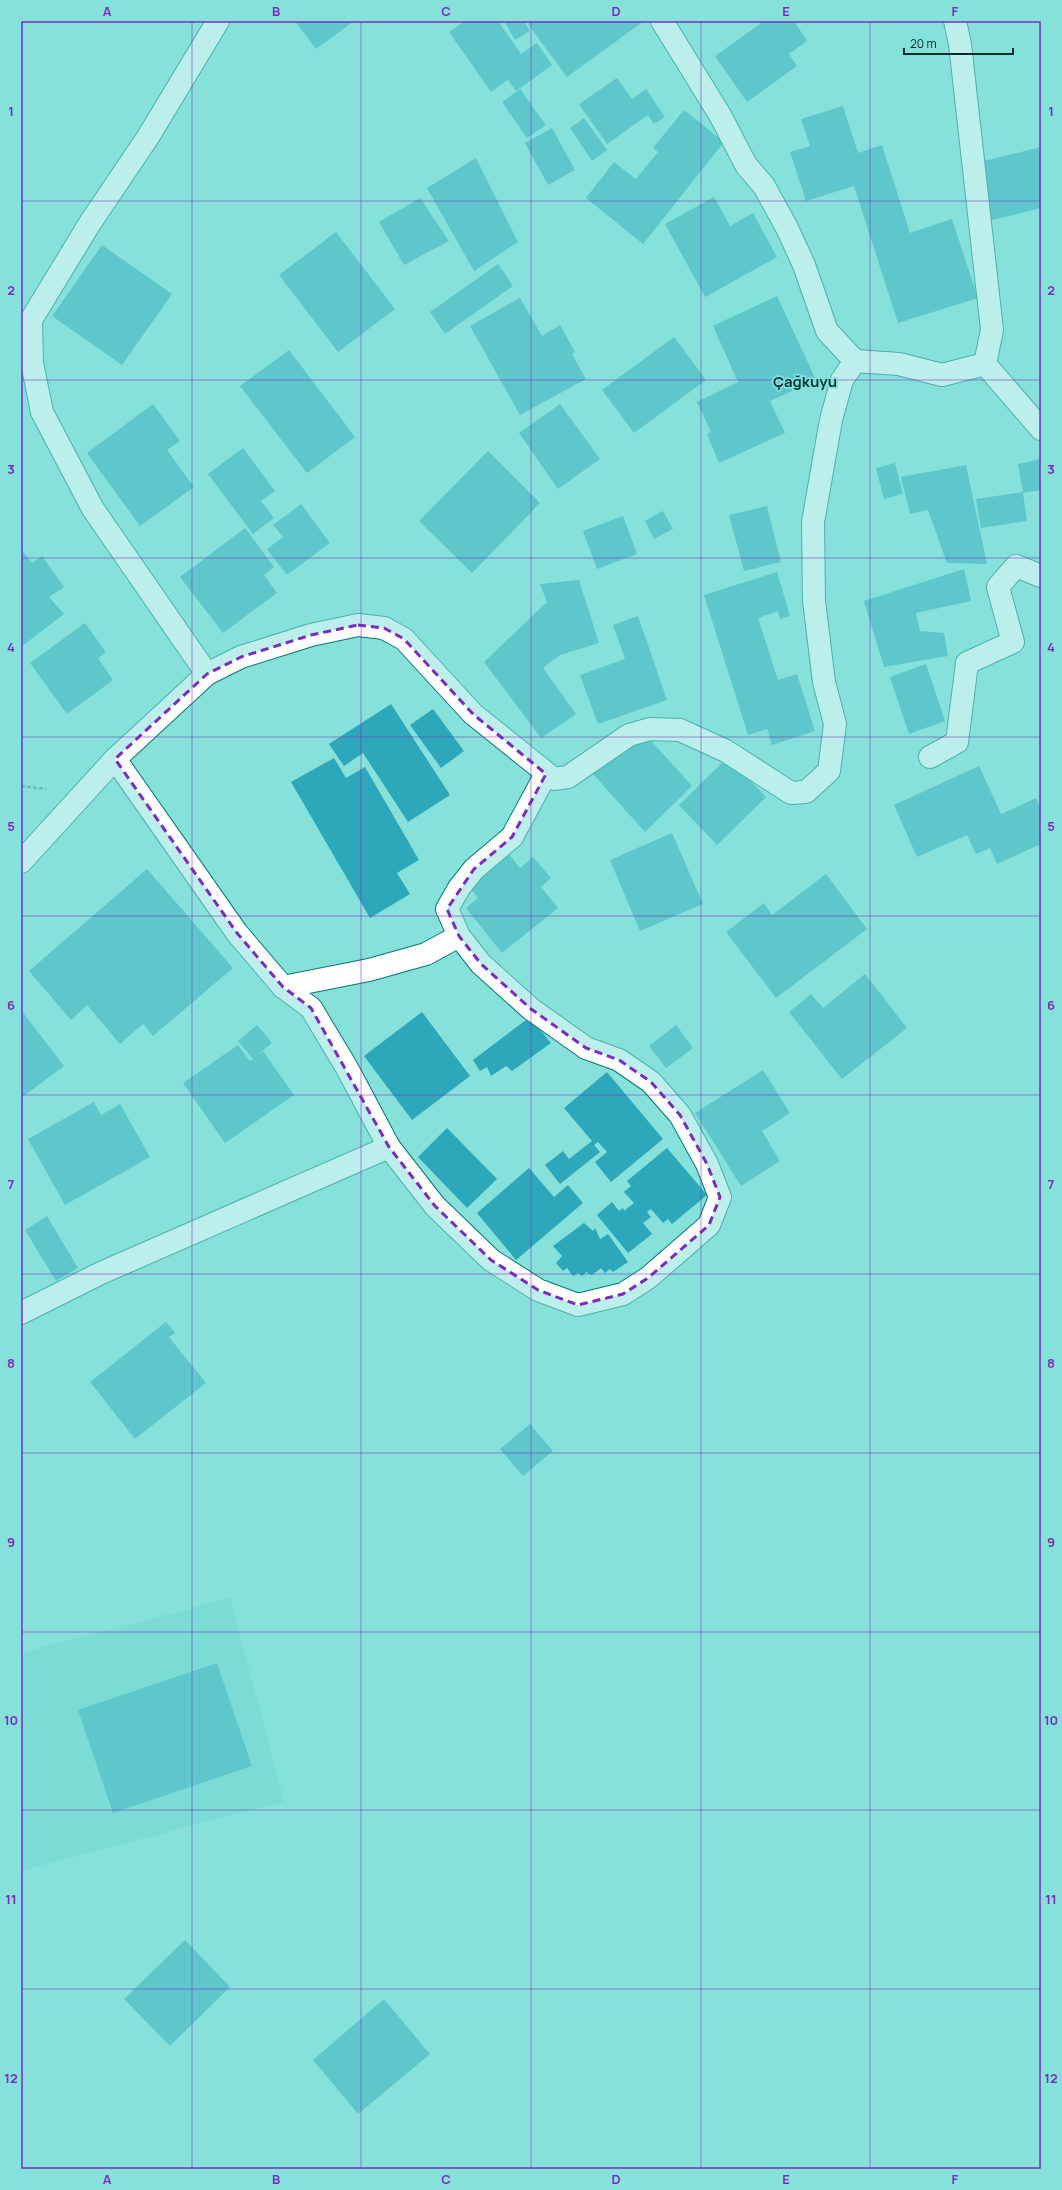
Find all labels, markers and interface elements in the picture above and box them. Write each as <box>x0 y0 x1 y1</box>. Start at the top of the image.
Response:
text: A <box>103 2 112 20</box>
text: B <box>272 2 280 20</box>
text: C <box>441 2 451 20</box>
text: D <box>611 2 621 20</box>
text: E <box>782 2 790 20</box>
text: F <box>952 2 959 20</box>
scale bar <box>904 30 1013 56</box>
text: 20 m <box>910 35 937 52</box>
text: 1 <box>8 102 14 120</box>
text: 1 <box>1048 102 1054 120</box>
text: 2 <box>7 281 15 299</box>
text: 2 <box>1047 281 1055 299</box>
district label: Çağkuyu <box>773 371 837 392</box>
text: 3 <box>7 460 15 478</box>
text: 3 <box>1047 460 1055 478</box>
text: 4 <box>7 638 15 656</box>
text: 4 <box>1047 638 1055 656</box>
text: 5 <box>7 817 15 835</box>
text: 5 <box>1047 817 1055 835</box>
text: 6 <box>7 996 15 1014</box>
text: 6 <box>1047 996 1055 1014</box>
text: 7 <box>8 1175 15 1193</box>
text: 7 <box>1048 1175 1055 1193</box>
text: 8 <box>7 1354 15 1372</box>
text: 8 <box>1047 1354 1055 1372</box>
text: 9 <box>7 1533 15 1551</box>
text: 9 <box>1047 1533 1055 1551</box>
text: 10 <box>4 1711 18 1729</box>
text: 10 <box>1044 1711 1058 1729</box>
text: 11 <box>5 1890 17 1908</box>
text: 11 <box>1045 1890 1057 1908</box>
text: 12 <box>4 2069 18 2087</box>
text: 12 <box>1044 2069 1058 2087</box>
text: A <box>103 2170 112 2188</box>
text: B <box>272 2170 280 2188</box>
text: C <box>441 2170 451 2188</box>
text: D <box>611 2170 621 2188</box>
text: E <box>782 2170 790 2188</box>
text: F <box>952 2170 959 2188</box>

